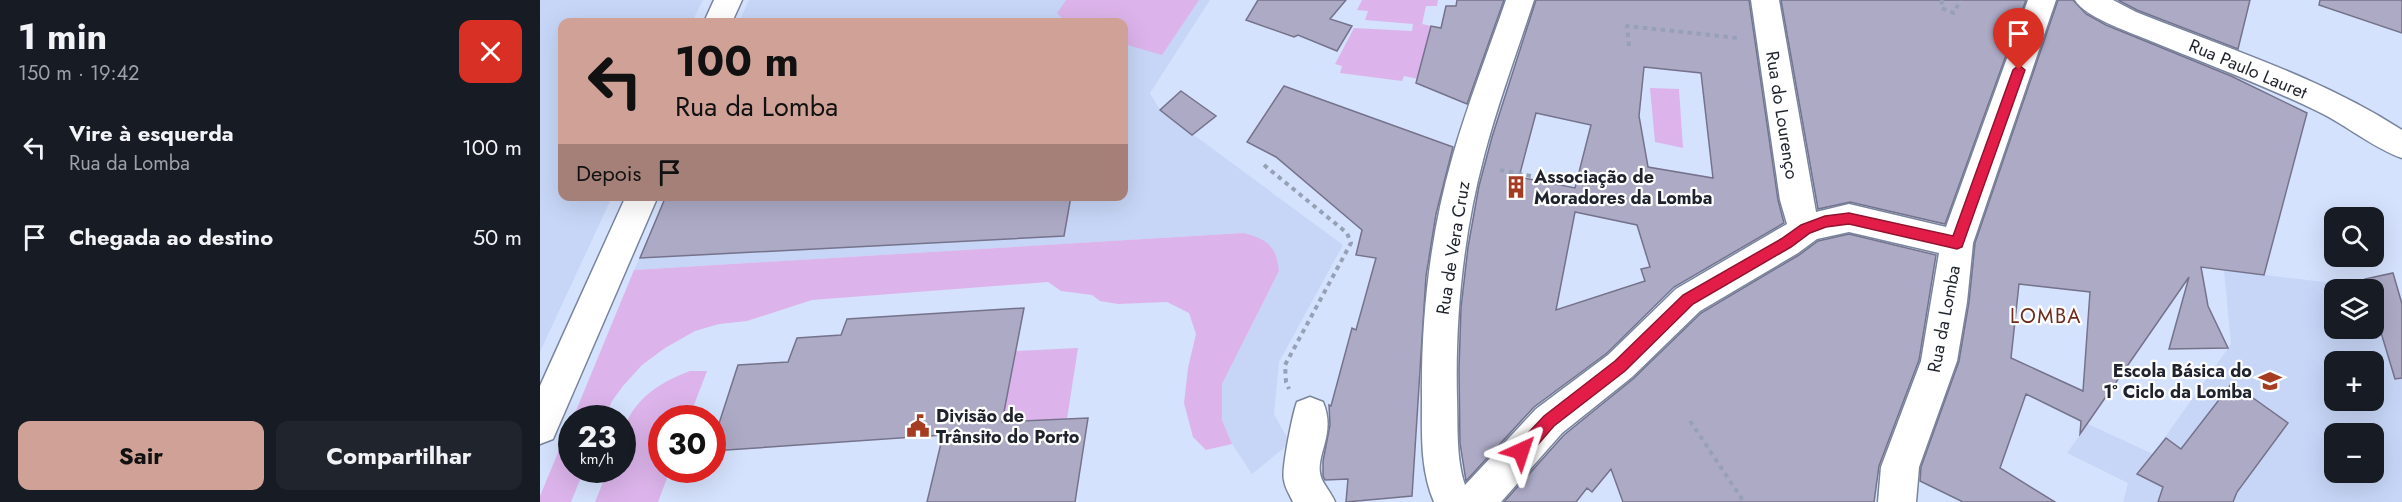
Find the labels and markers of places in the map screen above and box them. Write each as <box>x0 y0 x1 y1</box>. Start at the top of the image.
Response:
pin <box>1993 8 2044 70</box>
place label: Associação de Moradores da Lomba <box>1533 164 1712 211</box>
building icon: Associação de Moradores da Lomba <box>1503 174 1529 200</box>
place label: Escola Básica do 1º Ciclo da Lomba <box>2103 358 2252 405</box>
school or university icon: Escola Básica do 1º Ciclo da Lomba <box>2257 368 2283 394</box>
place label: Divisão de Trânsito do Porto <box>936 403 1080 450</box>
public building icon: Divisão de Trânsito do Porto <box>905 413 931 439</box>

